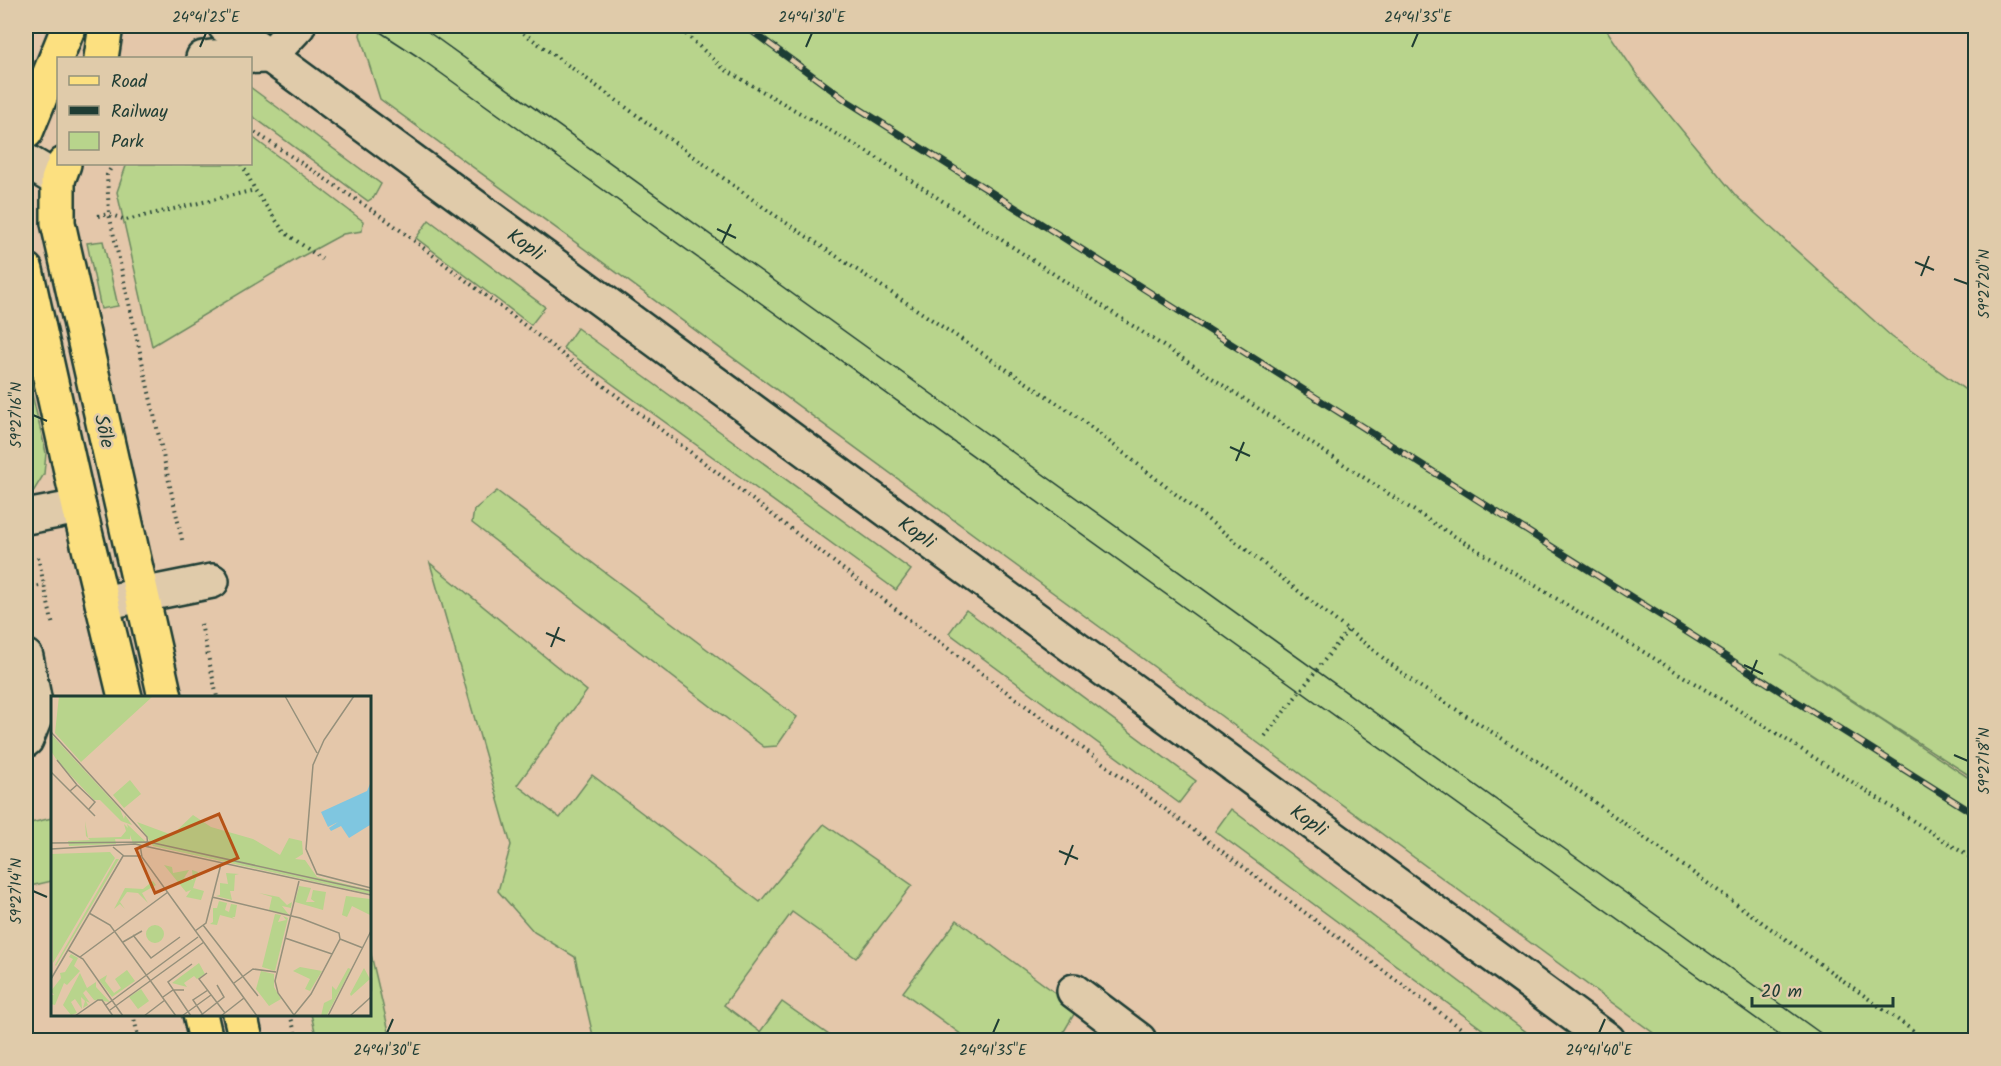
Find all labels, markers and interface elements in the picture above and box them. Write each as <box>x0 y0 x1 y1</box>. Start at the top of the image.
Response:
text: 24°41'25"E <box>172 6 241 30</box>
text: 24°41'30"E <box>778 6 847 30</box>
text: 24°41'35"E <box>1384 6 1453 30</box>
legend <box>57 57 252 165</box>
text: Road <box>111 68 148 97</box>
text: Railway <box>111 98 168 127</box>
text: Park <box>111 128 144 157</box>
street label: Kopli <box>499 221 551 271</box>
text: 59°27'20"N <box>1973 249 1997 319</box>
text: 59°27'16"N <box>5 382 29 448</box>
street label: Sõle <box>84 411 122 451</box>
street label: Kopli <box>890 509 942 559</box>
inset map <box>51 696 370 1015</box>
text: 59°27'18"N <box>1973 727 1997 795</box>
street label: Kopli <box>1282 797 1334 847</box>
text: 59°27'14"N <box>5 858 29 924</box>
scale bar <box>1752 970 1893 1008</box>
text: 20 m <box>1761 978 1802 1007</box>
text: 24°41'30"E <box>353 1039 422 1063</box>
text: 24°41'35"E <box>959 1039 1028 1063</box>
text: 24°41'40"E <box>1566 1039 1634 1063</box>

